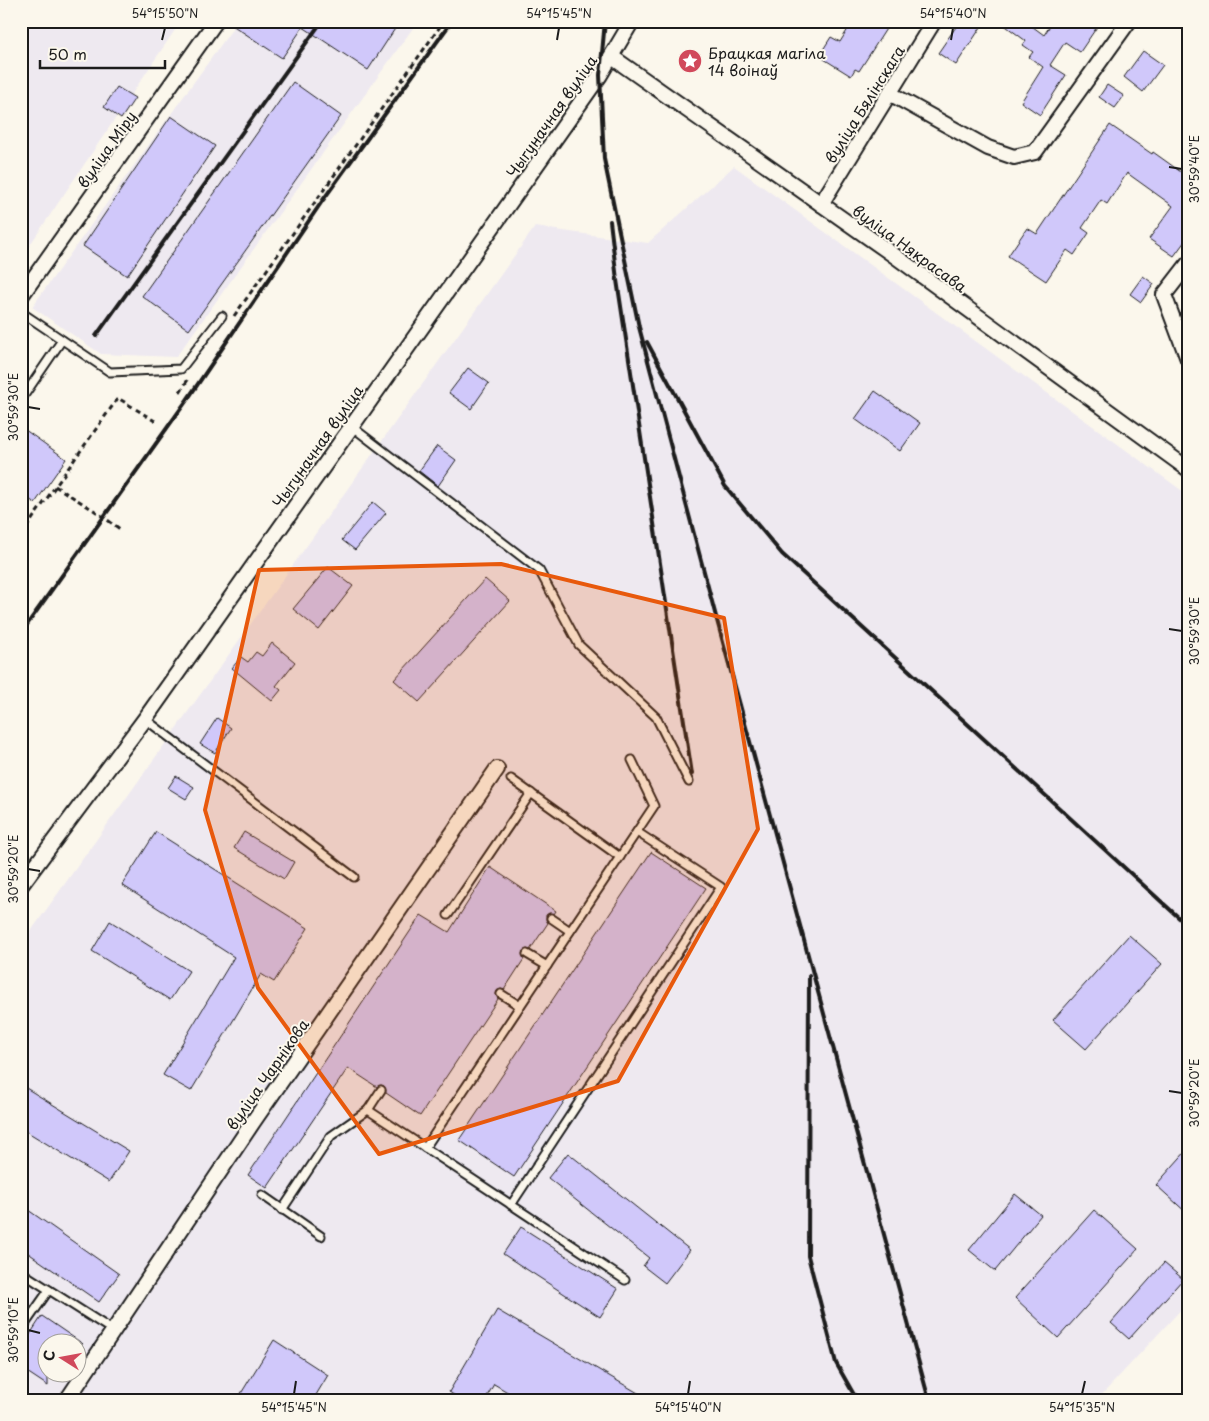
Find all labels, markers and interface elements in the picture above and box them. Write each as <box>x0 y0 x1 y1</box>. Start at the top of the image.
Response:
text: 54°15'50"N <box>132 4 199 22</box>
text: 54°15'45"N <box>526 4 592 22</box>
text: 54°15'40"N <box>919 4 987 22</box>
scale bar <box>40 38 165 70</box>
street label: вуліца Бялінскага <box>818 40 910 168</box>
place label: Брацкая магіла 14 воінаў <box>708 41 826 81</box>
text: 50 m <box>48 42 87 65</box>
place icon: Брацкая магіла 14 воінаў <box>677 48 703 74</box>
street label: Чыгуначная вуліца <box>500 49 603 182</box>
street label: вуліца Міру <box>71 106 141 192</box>
text: 30°59'40"E <box>1185 135 1203 203</box>
street label: вуліца Някрасава <box>848 199 972 298</box>
text: 30°59'30"E <box>4 373 22 441</box>
street label: Чыгуначная вуліца <box>266 379 369 512</box>
text: 30°59'30"E <box>1185 597 1203 665</box>
text: 30°59'20"E <box>4 834 22 904</box>
street label: вуліца Чарнікова <box>220 1013 314 1134</box>
text: 30°59'20"E <box>1185 1058 1203 1128</box>
text: 30°59'10"E <box>4 1297 22 1363</box>
north arrow <box>38 1334 88 1384</box>
text: С <box>37 1348 60 1363</box>
text: 54°15'45"N <box>261 1398 327 1416</box>
text: 54°15'40"N <box>654 1398 722 1416</box>
text: 54°15'35"N <box>1049 1398 1115 1416</box>

